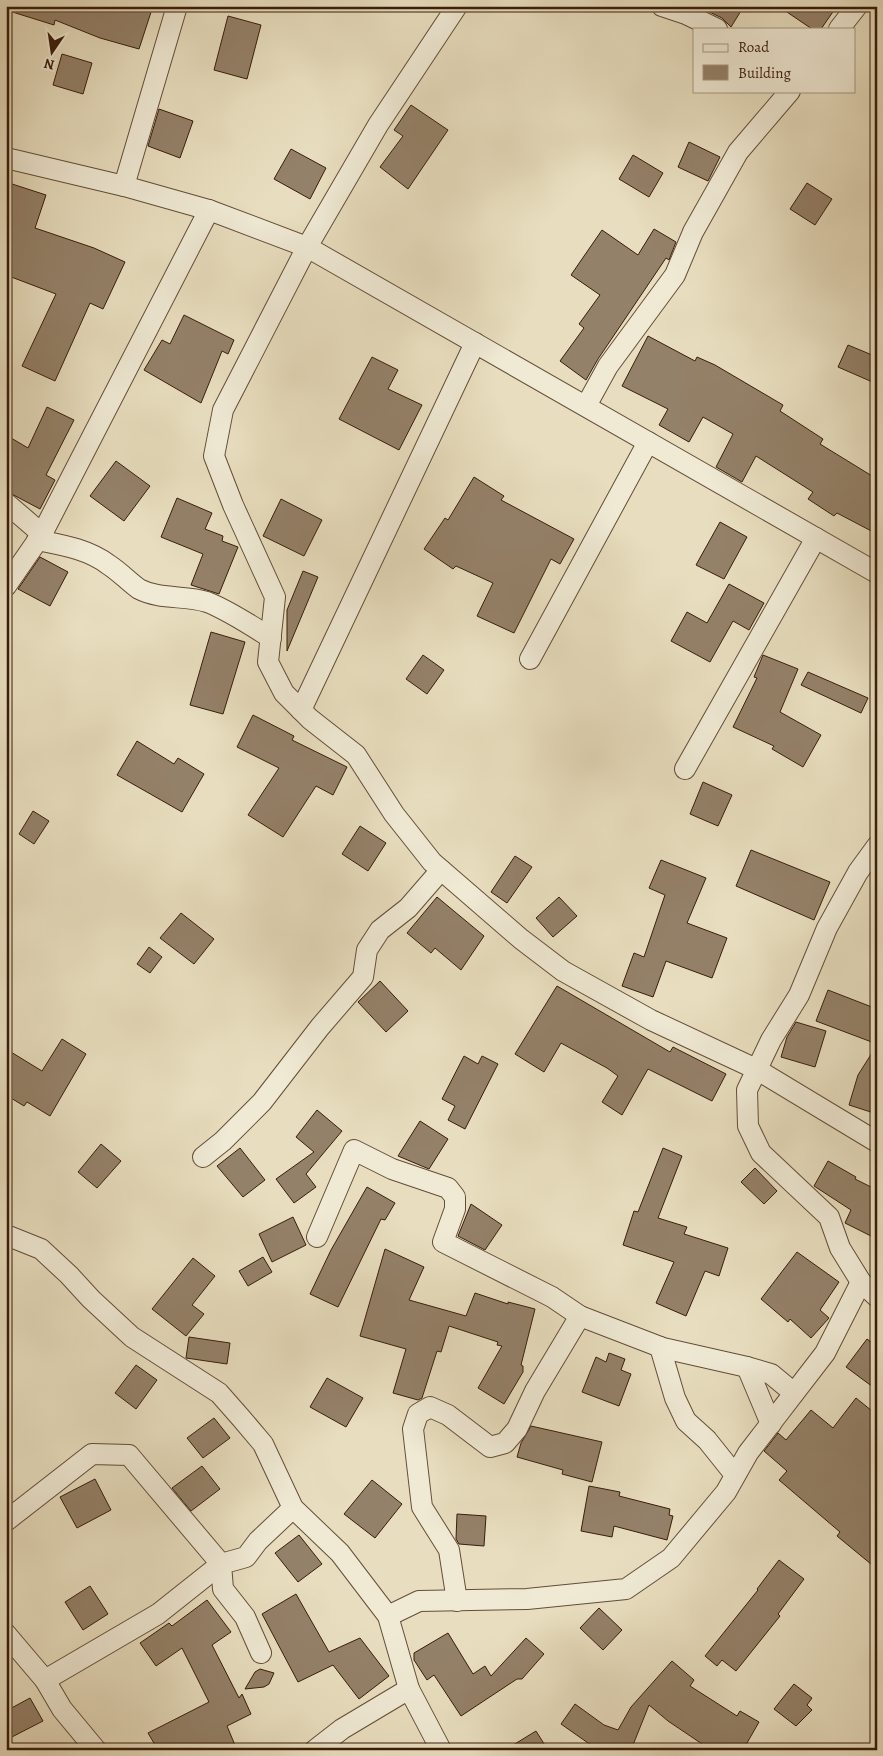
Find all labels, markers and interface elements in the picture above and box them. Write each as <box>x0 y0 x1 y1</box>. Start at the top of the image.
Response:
north arrow <box>28 28 78 78</box>
legend <box>693 28 856 92</box>
text: Road <box>738 37 770 57</box>
text: N <box>42 54 56 75</box>
text: Building <box>738 63 791 83</box>

